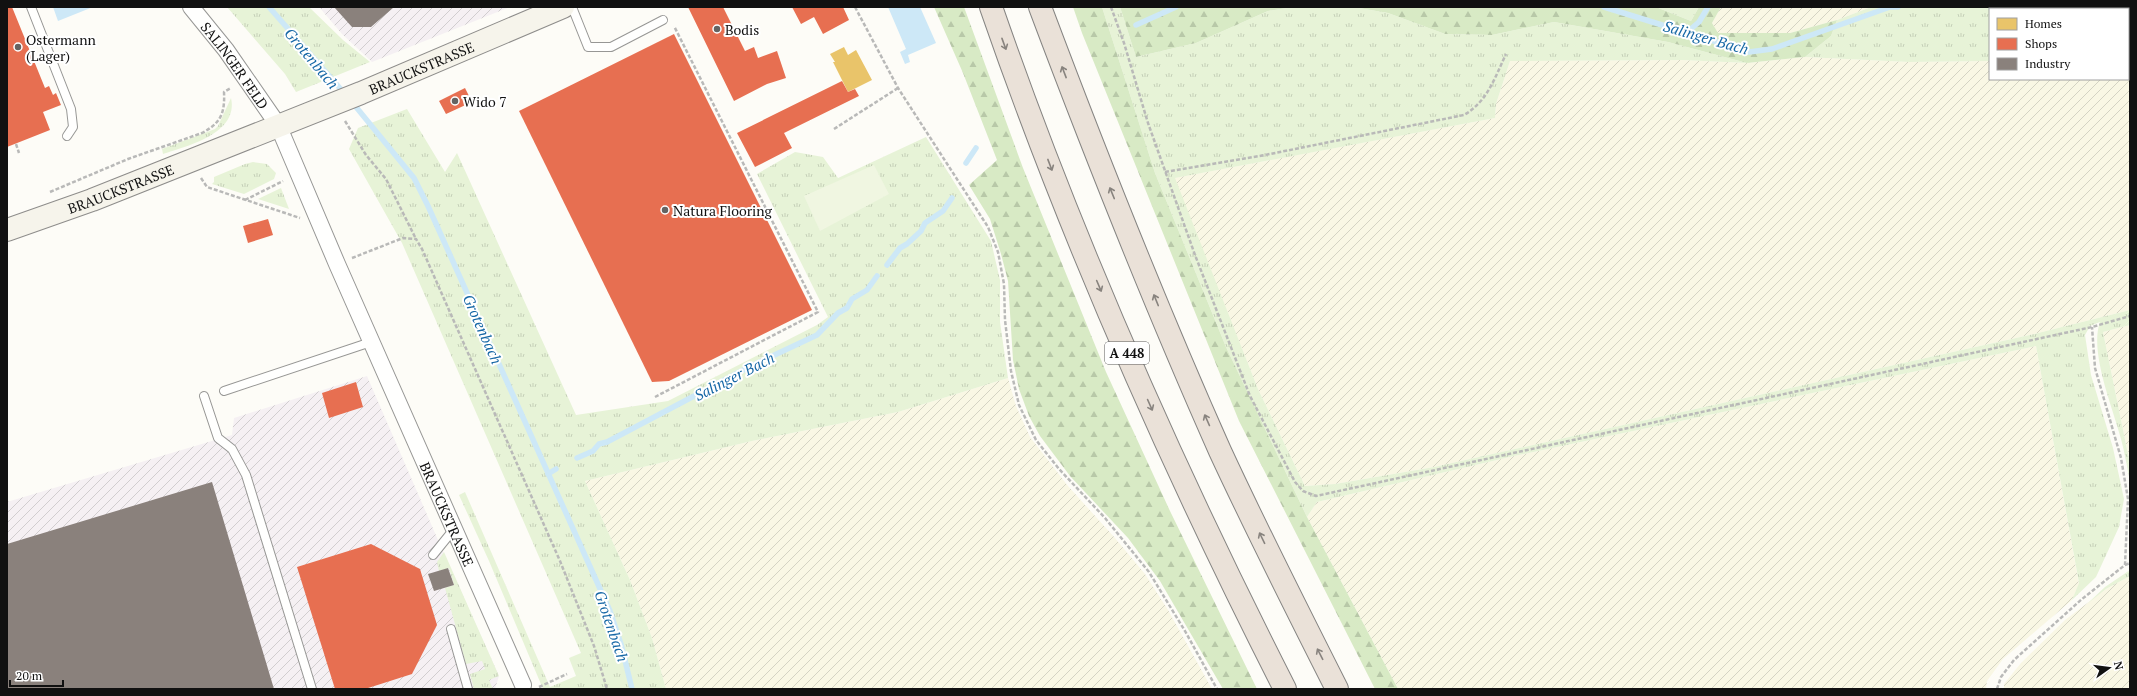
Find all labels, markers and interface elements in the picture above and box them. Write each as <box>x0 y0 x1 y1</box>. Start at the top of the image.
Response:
legend <box>1989 8 2129 80</box>
water label: Salinger Bach <box>1661 15 1751 59</box>
text: Homes <box>2025 16 2062 31</box>
street label: SALINGER FELD <box>197 17 273 112</box>
place label: Bodis <box>725 20 759 39</box>
water label: Grotenbach <box>280 23 344 93</box>
marker: Bodis <box>712 24 722 34</box>
place label: Ostermann (Lager) <box>26 30 97 65</box>
text: Shops <box>2025 36 2057 51</box>
street label: BRAUCKSTRASSE <box>366 37 477 98</box>
one-way arrow <box>1001 37 1009 49</box>
marker: Ostermann (Lager) <box>13 42 23 52</box>
text: Industry <box>2025 56 2071 71</box>
one-way arrow <box>1060 66 1068 78</box>
place label: Wido 7 <box>463 92 507 111</box>
marker: Wido 7 <box>450 96 460 106</box>
street label: BRAUCKSTRASSE <box>65 159 176 217</box>
one-way arrow <box>1047 159 1055 171</box>
one-way arrow <box>1108 187 1115 199</box>
place label: Natura Flooring <box>673 201 773 220</box>
marker: Natura Flooring <box>660 205 670 215</box>
one-way arrow <box>1095 279 1103 291</box>
water label: Grotenbach <box>459 291 507 367</box>
one-way arrow <box>1152 295 1160 307</box>
road number: A 448 <box>1105 342 1149 364</box>
water label: Salinger Bach <box>690 347 778 405</box>
one-way arrow <box>1146 399 1154 411</box>
one-way arrow <box>1203 414 1210 426</box>
street label: BRAUCKSTRASSE <box>416 459 479 569</box>
one-way arrow <box>1258 532 1265 544</box>
water label: Grotenbach <box>590 588 634 664</box>
north arrow <box>2089 648 2129 688</box>
one-way arrow <box>1315 649 1323 661</box>
text: N <box>2111 660 2127 672</box>
scale bar <box>10 662 63 688</box>
text: 20 m <box>16 668 43 683</box>

